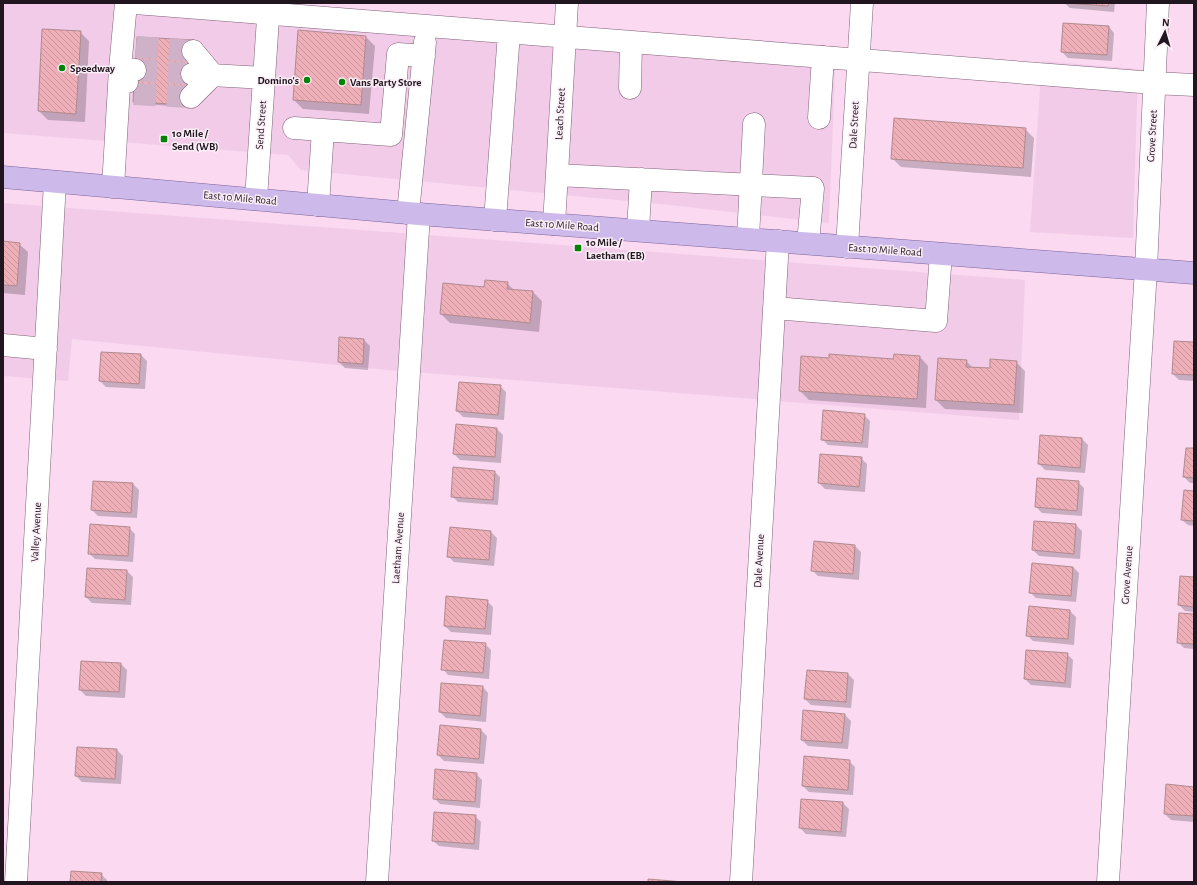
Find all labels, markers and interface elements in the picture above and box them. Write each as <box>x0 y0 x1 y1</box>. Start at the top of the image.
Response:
north arrow <box>1145 12 1185 52</box>
text: N <box>1162 17 1170 28</box>
marker: Speedway <box>57 63 67 73</box>
place label: Speedway <box>70 63 115 74</box>
place label: Domino's <box>257 75 299 86</box>
marker: Domino's <box>302 75 312 85</box>
marker: Vans Party Store <box>337 77 347 87</box>
place label: Vans Party Store <box>350 77 422 88</box>
street label: Leach Street <box>553 87 567 140</box>
street label: Send Street <box>254 100 268 150</box>
street label: Dale Street <box>847 100 861 149</box>
street label: Grove Street <box>1145 109 1159 162</box>
place label: 10 Mile / Send (WB) <box>172 128 219 152</box>
marker: 10 Mile / Send (WB) <box>159 134 169 144</box>
street label: East 10 Mile Road <box>203 189 278 207</box>
street label: East 10 Mile Road <box>525 217 599 233</box>
place label: 10 Mile / Laetham (EB) <box>586 237 645 261</box>
street label: East 10 Mile Road <box>848 242 922 258</box>
marker: 10 Mile / Laetham (EB) <box>573 243 583 253</box>
street label: Valley Avenue <box>29 502 43 562</box>
street label: Laetham Avenue <box>390 512 406 584</box>
street label: Dale Avenue <box>752 534 766 588</box>
street label: Grove Avenue <box>1119 545 1135 605</box>

